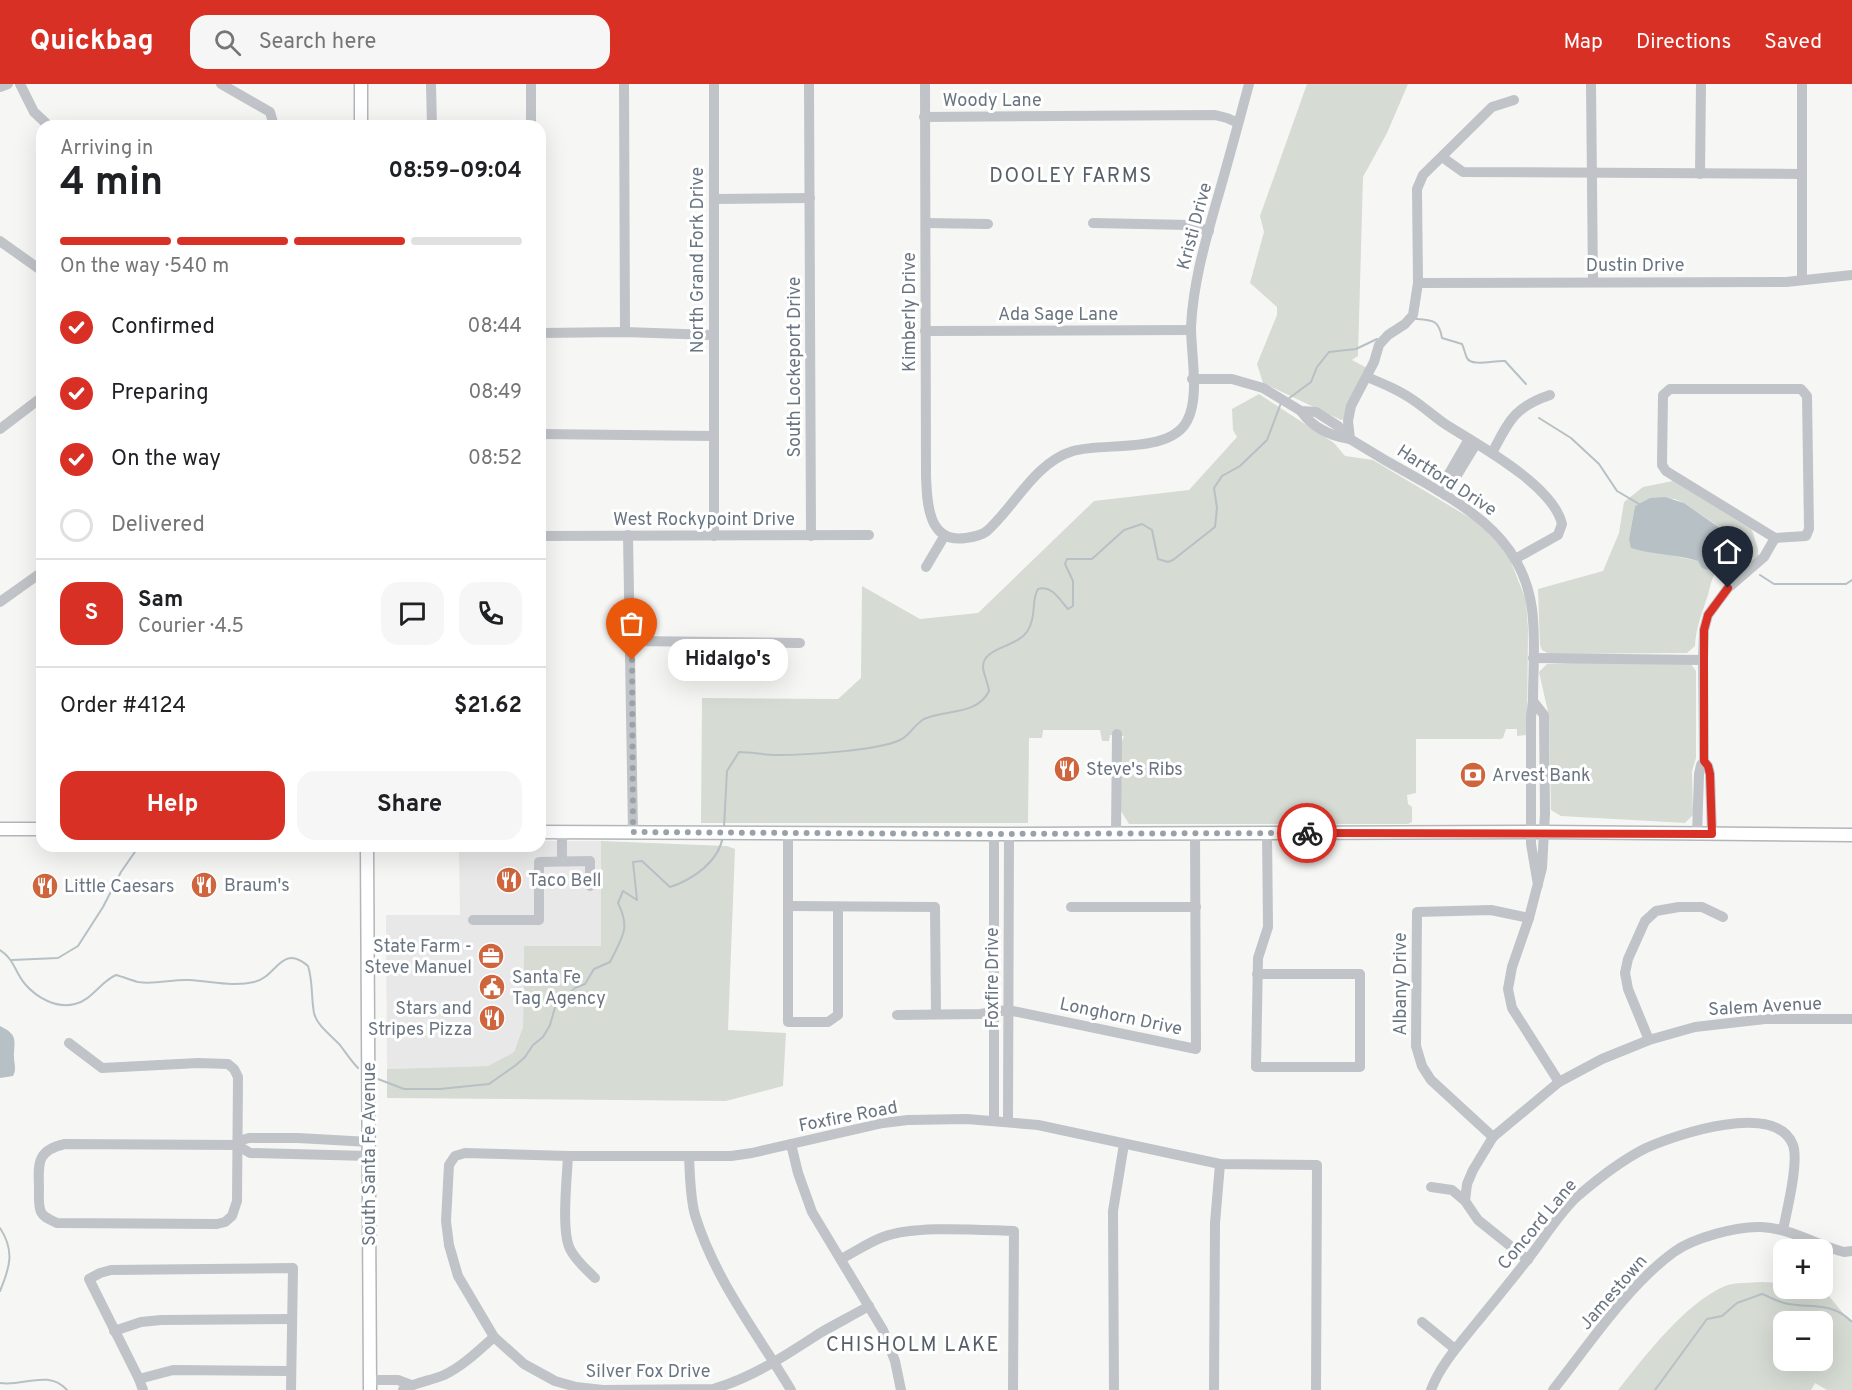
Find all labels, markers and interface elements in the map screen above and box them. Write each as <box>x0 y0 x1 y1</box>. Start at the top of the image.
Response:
search box <box>190 15 610 69</box>
text: Quickbag <box>30 24 154 60</box>
icon: search <box>211 26 244 59</box>
text: Search here <box>259 29 376 56</box>
text: Map <box>1563 29 1603 56</box>
text: Directions <box>1636 29 1731 56</box>
text: Saved <box>1764 29 1822 56</box>
street label: Woody Lane <box>942 90 1042 113</box>
text: Arriving in <box>60 136 153 162</box>
text: 08:59–09:04 <box>388 158 522 185</box>
text: 4 min <box>60 160 163 209</box>
district label: DOOLEY FARMS <box>989 164 1153 190</box>
street label: North Grand Fork Drive <box>687 167 710 353</box>
street label: Kristi Drive <box>1173 180 1218 273</box>
street label: Kimberly Drive <box>899 252 922 372</box>
text: On the way · 540 m <box>60 254 229 280</box>
street label: Dustin Drive <box>1586 255 1684 278</box>
street label: South Lockeport Drive <box>784 276 807 458</box>
street label: Ada Sage Lane <box>998 304 1118 327</box>
icon: check <box>60 311 93 344</box>
text: Confirmed <box>111 314 215 341</box>
text: 08:44 <box>468 314 522 340</box>
icon: check <box>60 377 93 410</box>
text: Preparing <box>111 380 209 407</box>
text: 08:49 <box>468 380 522 406</box>
street label: Hartford Drive <box>1392 440 1501 522</box>
icon: check <box>60 443 93 476</box>
text: On the way <box>111 446 221 473</box>
text: 08:52 <box>468 446 522 472</box>
street label: West Rockypoint Drive <box>613 509 795 532</box>
text: Delivered <box>111 512 205 539</box>
pin <box>1702 526 1753 588</box>
icon: home <box>1711 535 1744 568</box>
button: chat <box>381 582 444 645</box>
button: phone <box>459 582 522 645</box>
text: Sam <box>138 587 183 614</box>
pin <box>606 598 657 660</box>
text: S <box>85 600 98 627</box>
icon: bag <box>615 607 648 640</box>
text: Courier · 4.5 <box>138 614 244 640</box>
callout: Hidalgo's <box>668 639 788 681</box>
text: Hidalgo's <box>685 647 771 673</box>
text: Order #4124 <box>60 693 186 720</box>
text: $21.62 <box>454 693 522 720</box>
restaurant icon: Steve's Ribs <box>1052 754 1082 784</box>
place label: Steve's Ribs <box>1086 759 1183 782</box>
bank icon: Arvest Bank <box>1458 760 1488 790</box>
place label: Arvest Bank <box>1492 765 1591 788</box>
button: Help <box>60 771 285 840</box>
button: Share <box>297 771 522 840</box>
courier <box>1277 803 1337 863</box>
icon: bike <box>1291 817 1324 850</box>
restaurant icon: Taco Bell <box>494 865 524 895</box>
restaurant icon: Braum's <box>189 870 219 900</box>
place label: Taco Bell <box>528 870 602 893</box>
restaurant icon: Little Caesars <box>30 871 60 901</box>
place label: Braum's <box>224 875 290 898</box>
place label: Little Caesars <box>64 876 174 899</box>
street label: Foxfire Drive <box>982 927 1005 1029</box>
street label: Albany Drive <box>1390 932 1413 1036</box>
place label: State Farm - Steve Manuel <box>364 936 472 980</box>
office icon: State Farm - Steve Manuel <box>476 941 506 971</box>
place label: Santa Fe Tag Agency <box>512 967 606 1011</box>
public building icon: Santa Fe Tag Agency <box>477 972 507 1002</box>
street label: Longhorn Drive <box>1057 993 1184 1042</box>
street label: Salem Avenue <box>1708 993 1822 1022</box>
place label: Stars and Stripes Pizza <box>368 998 472 1042</box>
restaurant icon: Stars and Stripes Pizza <box>477 1003 507 1033</box>
street label: South Santa Fe Avenue <box>359 1062 382 1246</box>
street label: Foxfire Road <box>797 1097 900 1138</box>
street label: Concord Lane <box>1493 1175 1583 1275</box>
map controls <box>1773 1239 1833 1371</box>
button: + <box>1773 1239 1833 1299</box>
street label: Jamestown <box>1575 1251 1653 1335</box>
button: − <box>1773 1311 1833 1371</box>
district label: CHISHOLM LAKE <box>826 1333 1000 1359</box>
street label: Silver Fox Drive <box>586 1361 710 1384</box>

